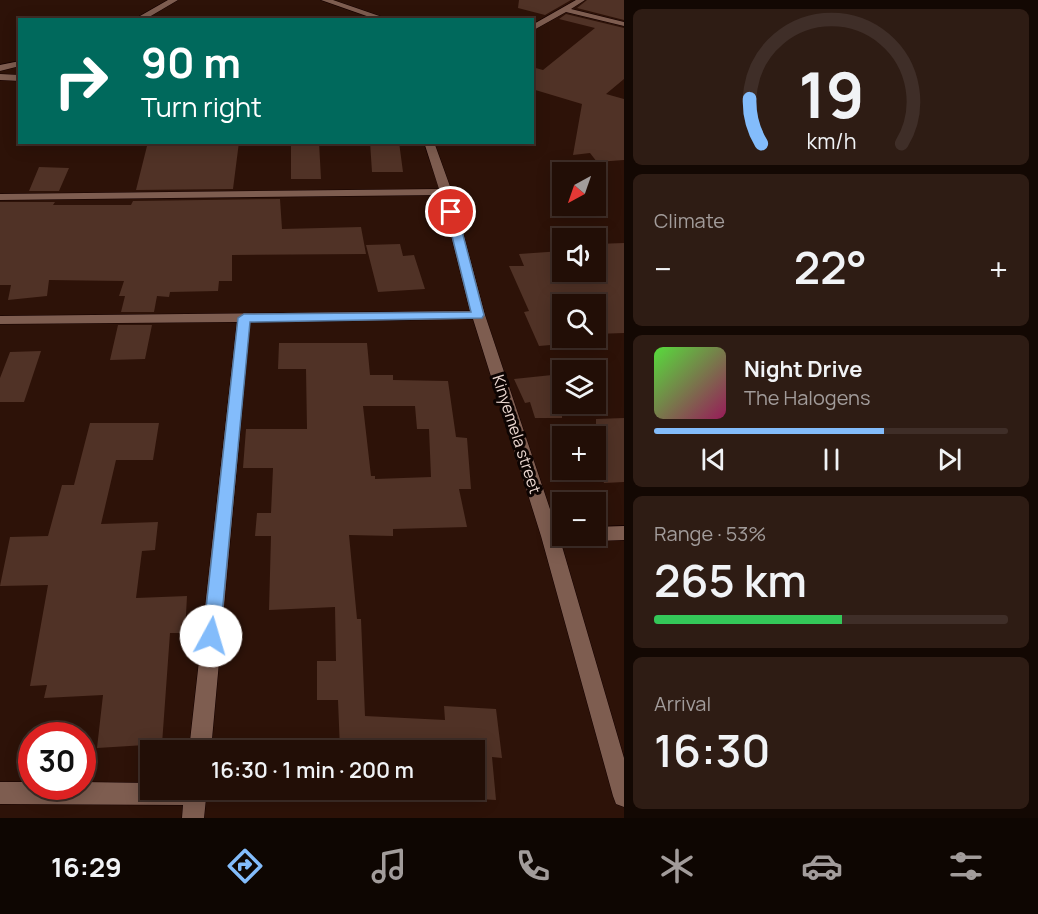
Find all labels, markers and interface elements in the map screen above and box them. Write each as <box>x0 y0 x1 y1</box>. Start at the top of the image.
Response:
text: 90 m <box>141 33 241 91</box>
icon: right <box>42 42 120 120</box>
text: 19 <box>798 51 864 137</box>
text: Turn right <box>141 88 262 125</box>
text: km/h <box>806 126 856 155</box>
north arrow <box>552 162 606 216</box>
map controls <box>552 162 606 546</box>
pin <box>425 186 476 237</box>
icon: arrive <box>434 195 467 228</box>
text: Climate <box>654 207 725 234</box>
button: sound <box>552 228 606 282</box>
text: 22° <box>794 236 867 298</box>
text: − <box>654 246 672 291</box>
text: + <box>989 246 1008 291</box>
button: search <box>552 294 606 348</box>
text: Night Drive <box>744 354 863 384</box>
button: layers <box>552 360 606 414</box>
street label: Kinyemela street <box>487 372 547 496</box>
text: The Halogens <box>744 384 870 411</box>
button: + <box>552 426 606 480</box>
icon: previous <box>697 443 730 476</box>
icon: pause <box>815 443 848 476</box>
icon: next <box>933 443 966 476</box>
button: − <box>552 492 606 546</box>
text: Range · 53% <box>654 520 766 547</box>
text: 265 km <box>654 549 807 611</box>
position arrow <box>179 604 243 668</box>
text: Arrival <box>654 690 711 717</box>
text: 16:30 <box>654 719 770 781</box>
speed limit sign: 30 <box>18 722 96 800</box>
text: 16:30 · 1 min · 200 m <box>211 755 414 785</box>
icon: directions <box>224 845 266 887</box>
icon: music <box>368 845 410 887</box>
icon: phone <box>512 845 554 887</box>
icon: climate <box>656 845 698 887</box>
icon: car <box>801 845 843 887</box>
icon: filters <box>945 845 987 887</box>
text: 16:29 <box>51 848 122 885</box>

